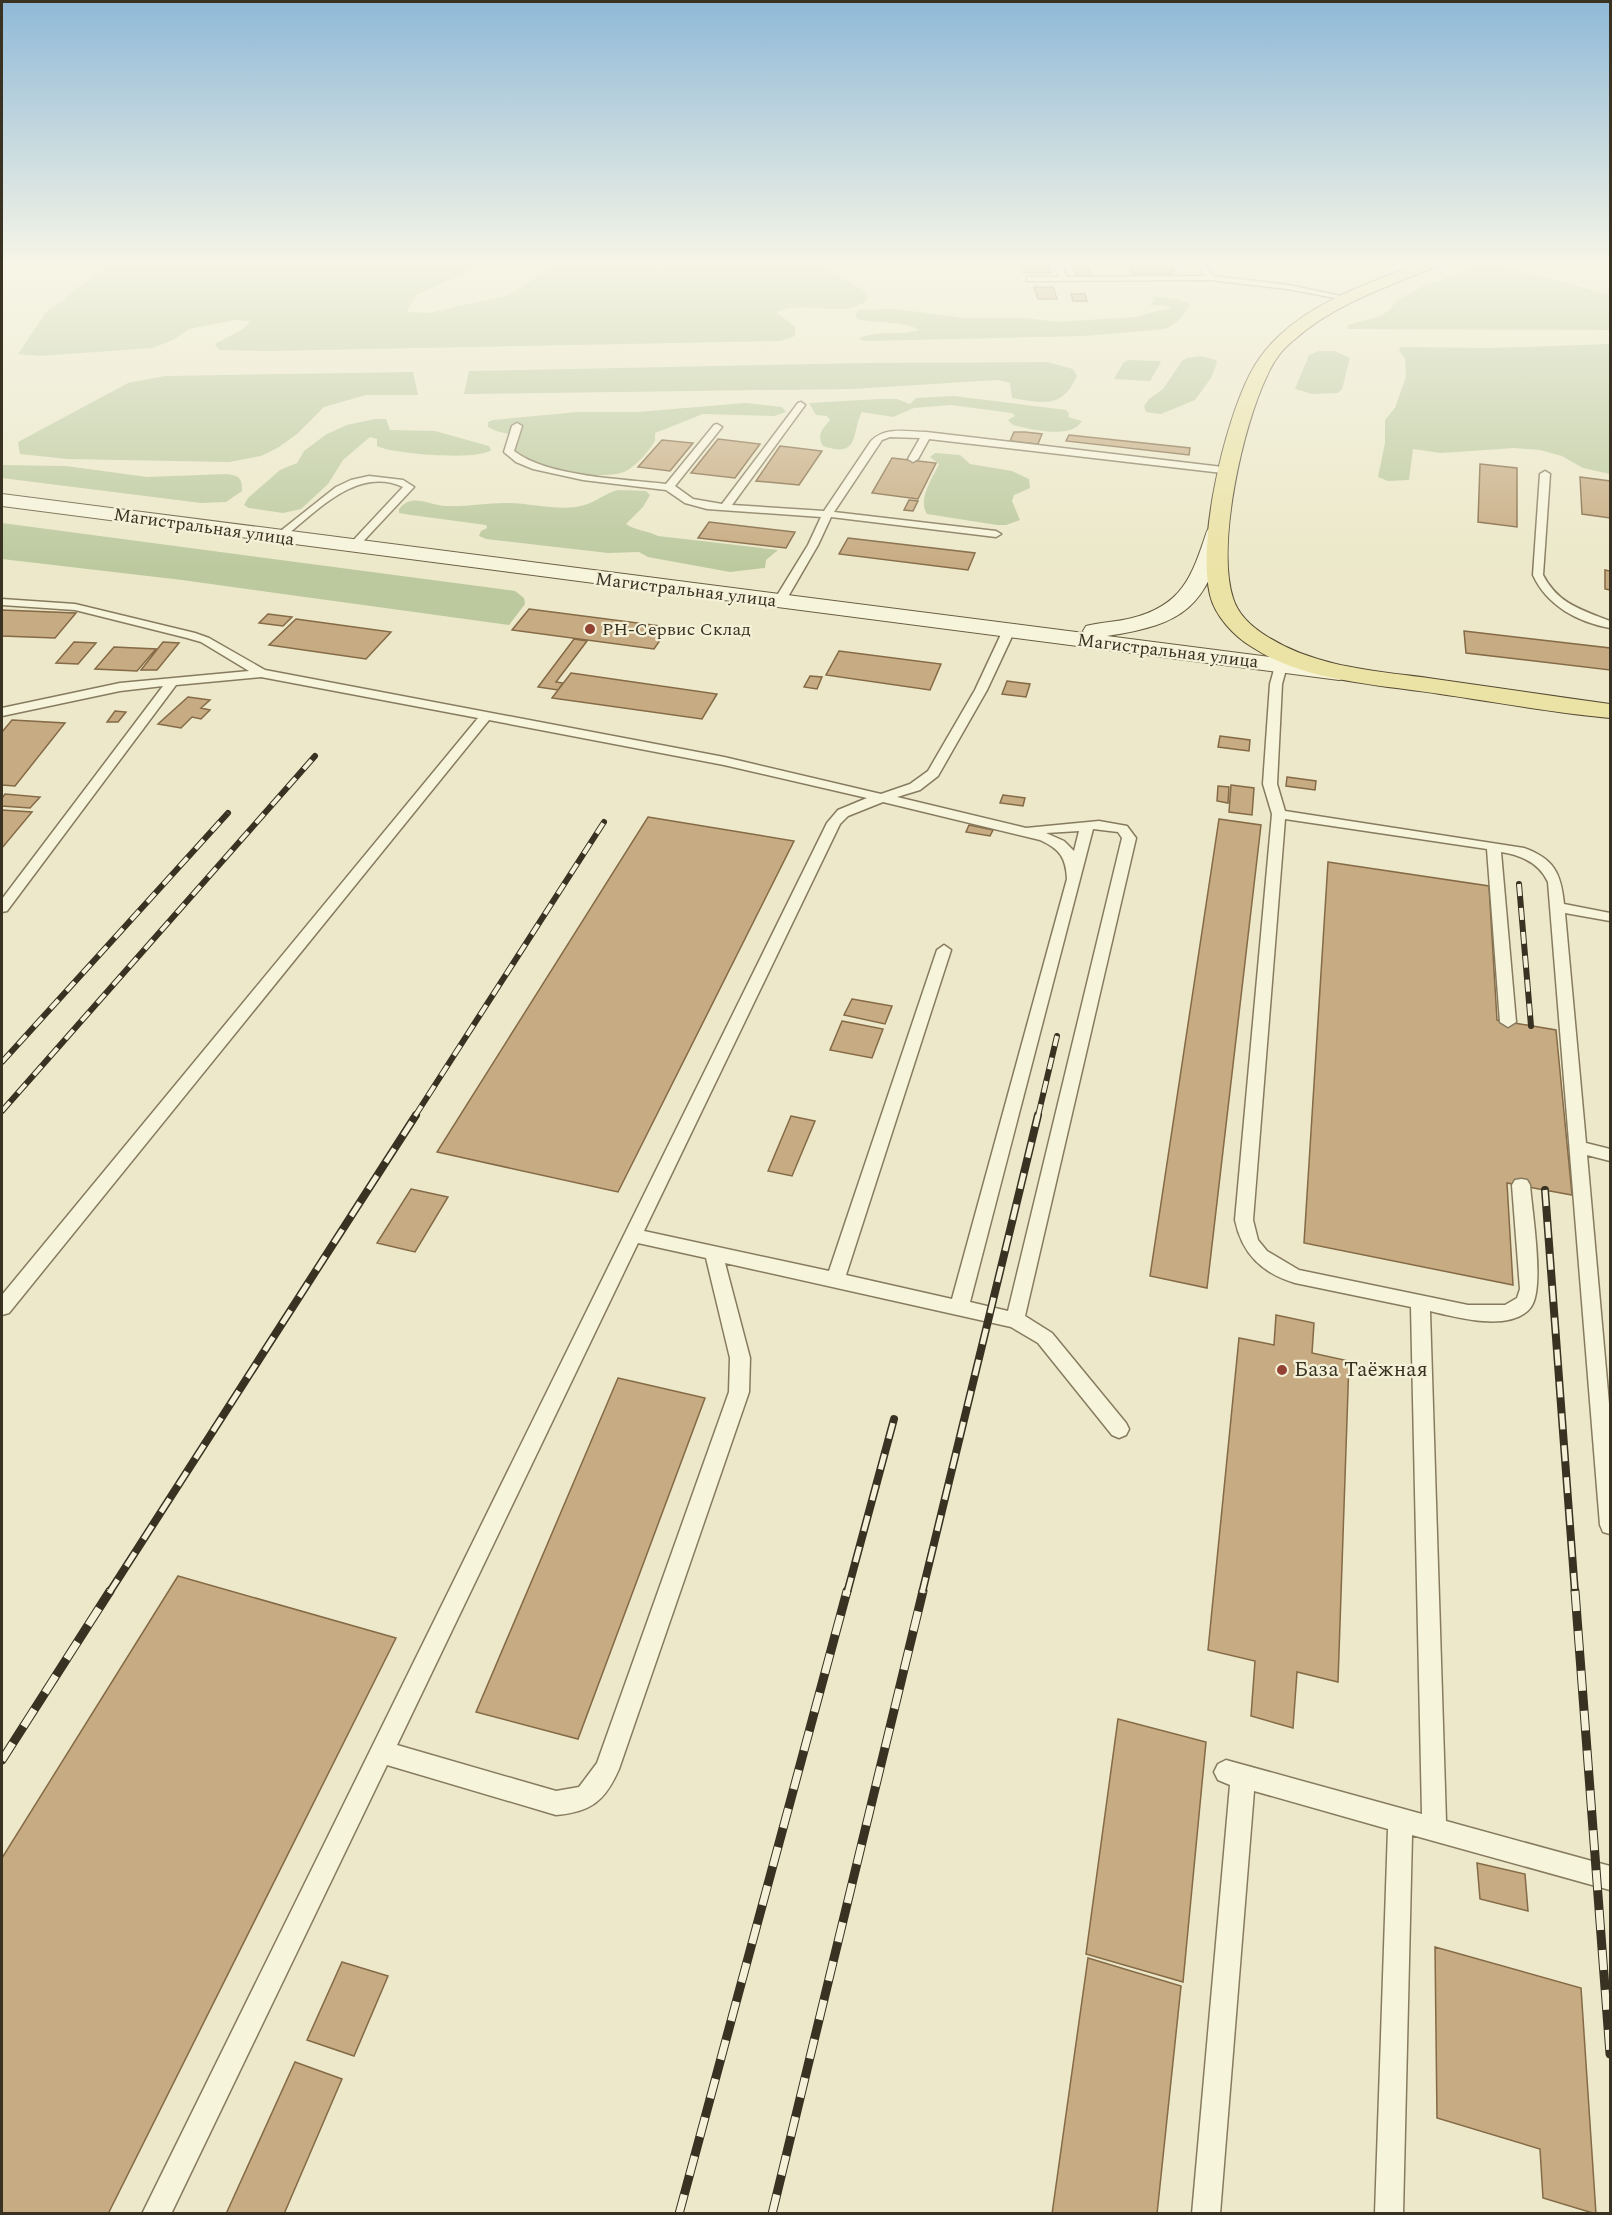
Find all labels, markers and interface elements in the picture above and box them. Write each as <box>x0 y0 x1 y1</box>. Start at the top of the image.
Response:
street label: Магистральная улица <box>112 501 296 553</box>
street label: Магистральная улица <box>594 565 778 615</box>
place label: РН-Сервис Cклад <box>602 616 751 643</box>
marker: РН-Сервис Cклад <box>583 622 597 636</box>
street label: Магистральная улица <box>1076 626 1260 676</box>
place label: База Таёжная <box>1294 1354 1428 1386</box>
marker: База Таёжная <box>1275 1363 1289 1377</box>

